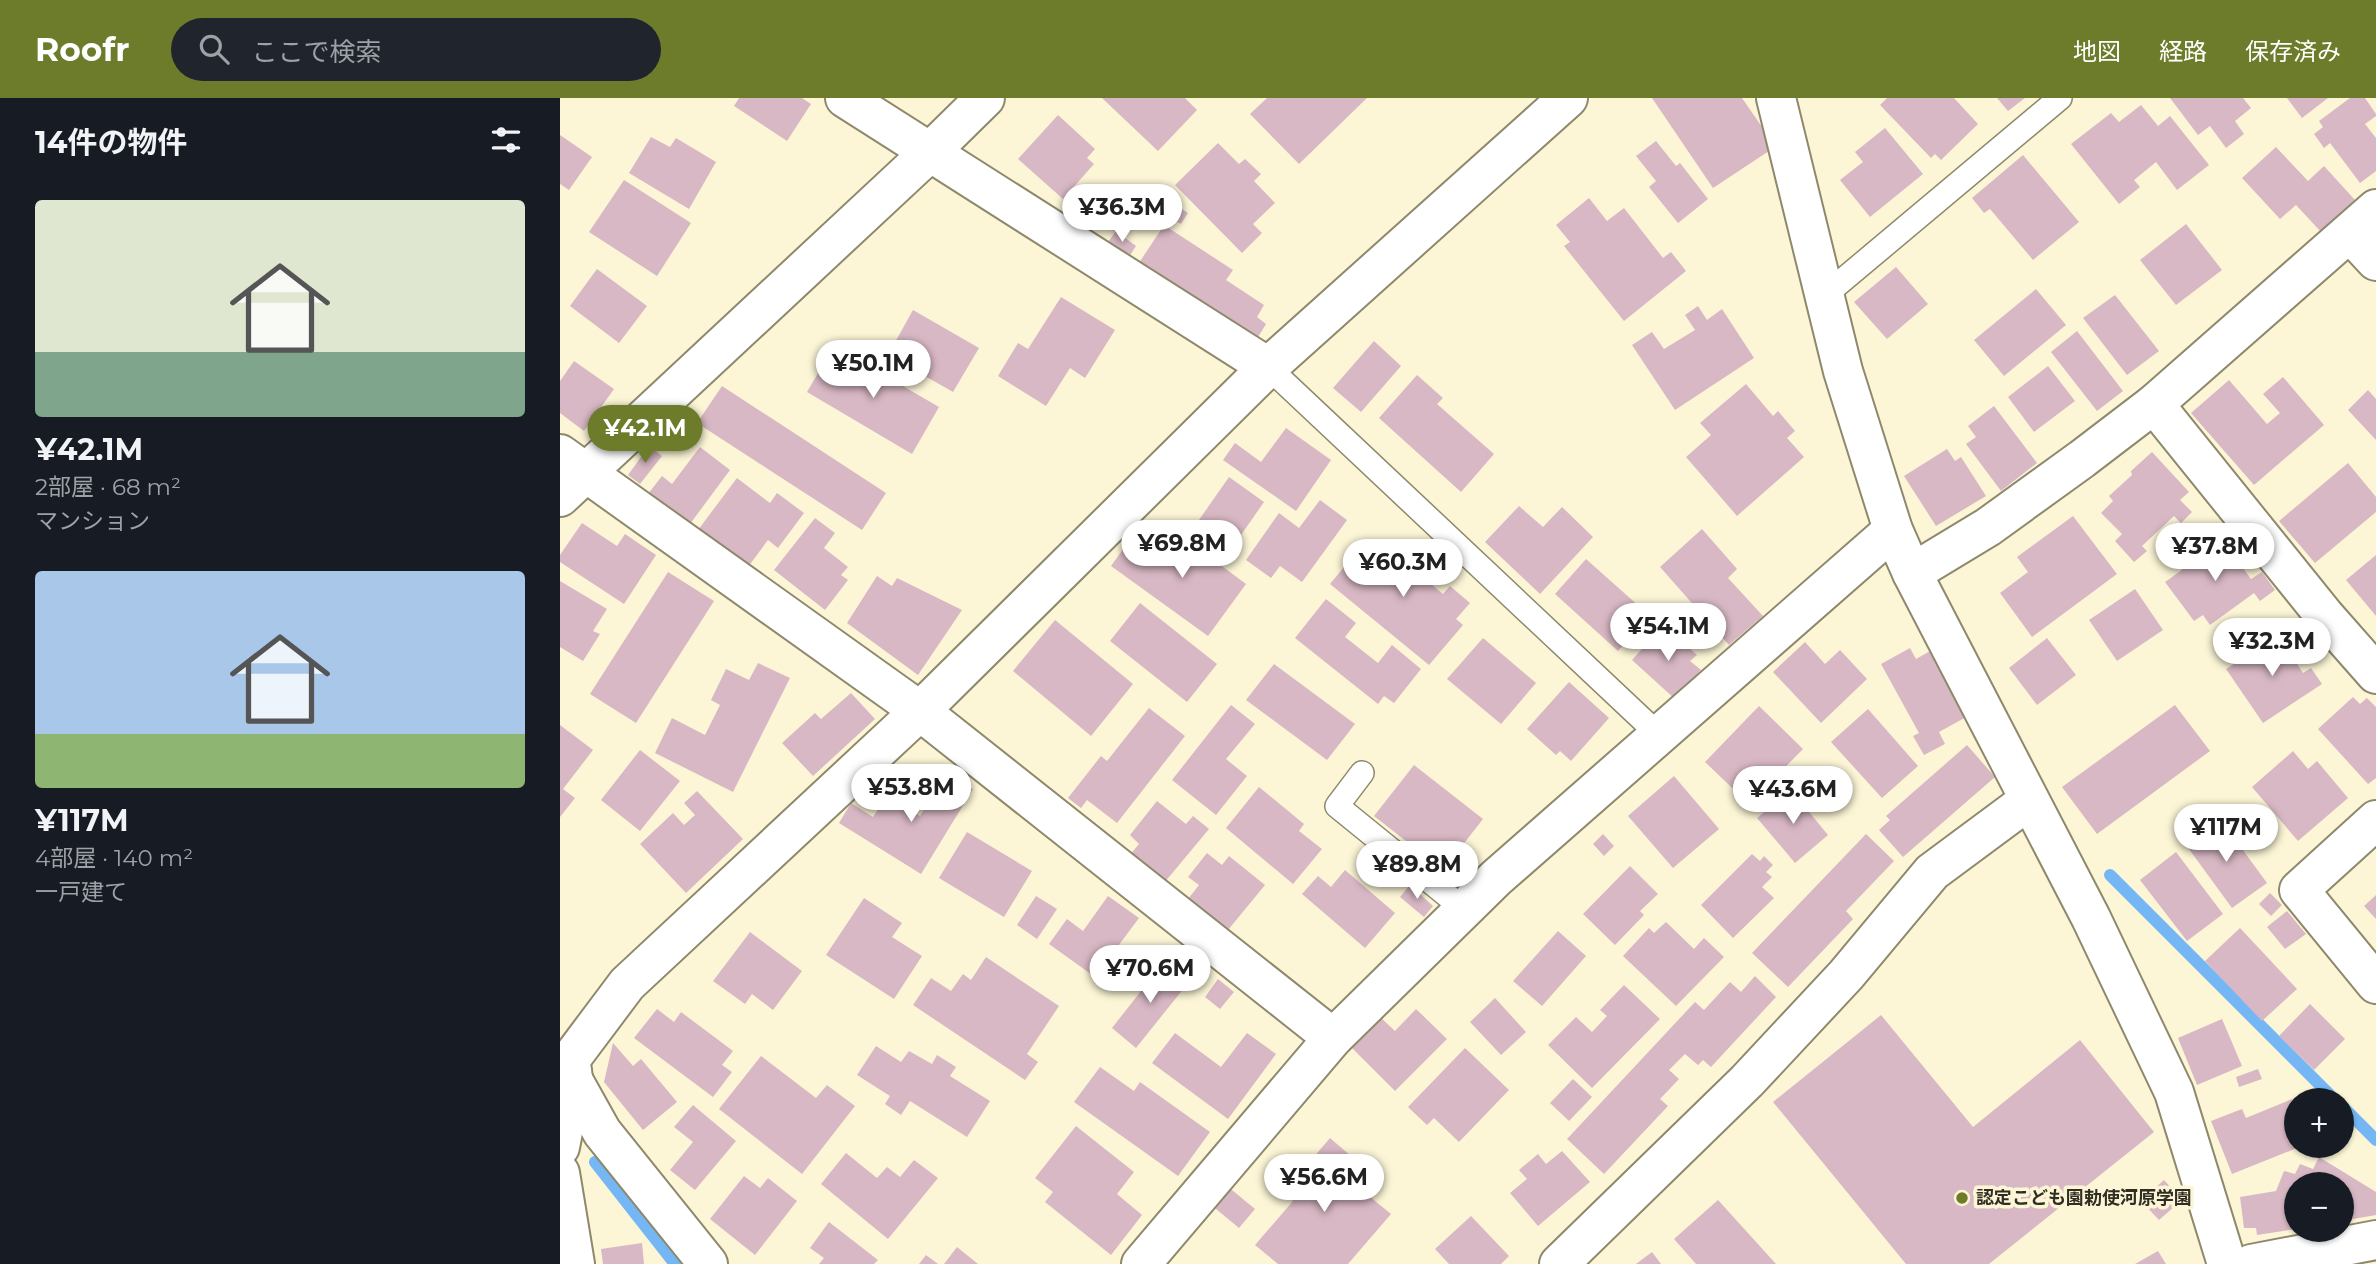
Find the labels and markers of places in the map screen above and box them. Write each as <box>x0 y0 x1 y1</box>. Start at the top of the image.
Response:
pin: ¥36.3M <box>1065 184 1179 244</box>
pin: ¥50.1M <box>816 341 930 400</box>
pin: ¥42.1M <box>588 406 702 465</box>
pin: ¥69.8M <box>1125 520 1239 580</box>
pin: ¥37.8M <box>2158 524 2272 583</box>
pin: ¥60.3M <box>1346 540 1460 599</box>
pin: ¥54.1M <box>1611 603 1725 663</box>
pin: ¥32.3M <box>2215 618 2329 678</box>
pin: ¥53.8M <box>854 764 968 824</box>
pin: ¥43.6M <box>1736 766 1850 826</box>
pin: ¥117M <box>2177 804 2275 864</box>
pin: ¥89.8M <box>1360 842 1474 901</box>
pin: ¥70.6M <box>1093 946 1207 1005</box>
pin: ¥56.6M <box>1267 1154 1381 1214</box>
place label: 認定こども園勅使河原学園 <box>1976 1187 2192 1209</box>
marker: 認定こども園勅使河原学園 <box>1954 1190 1970 1206</box>

